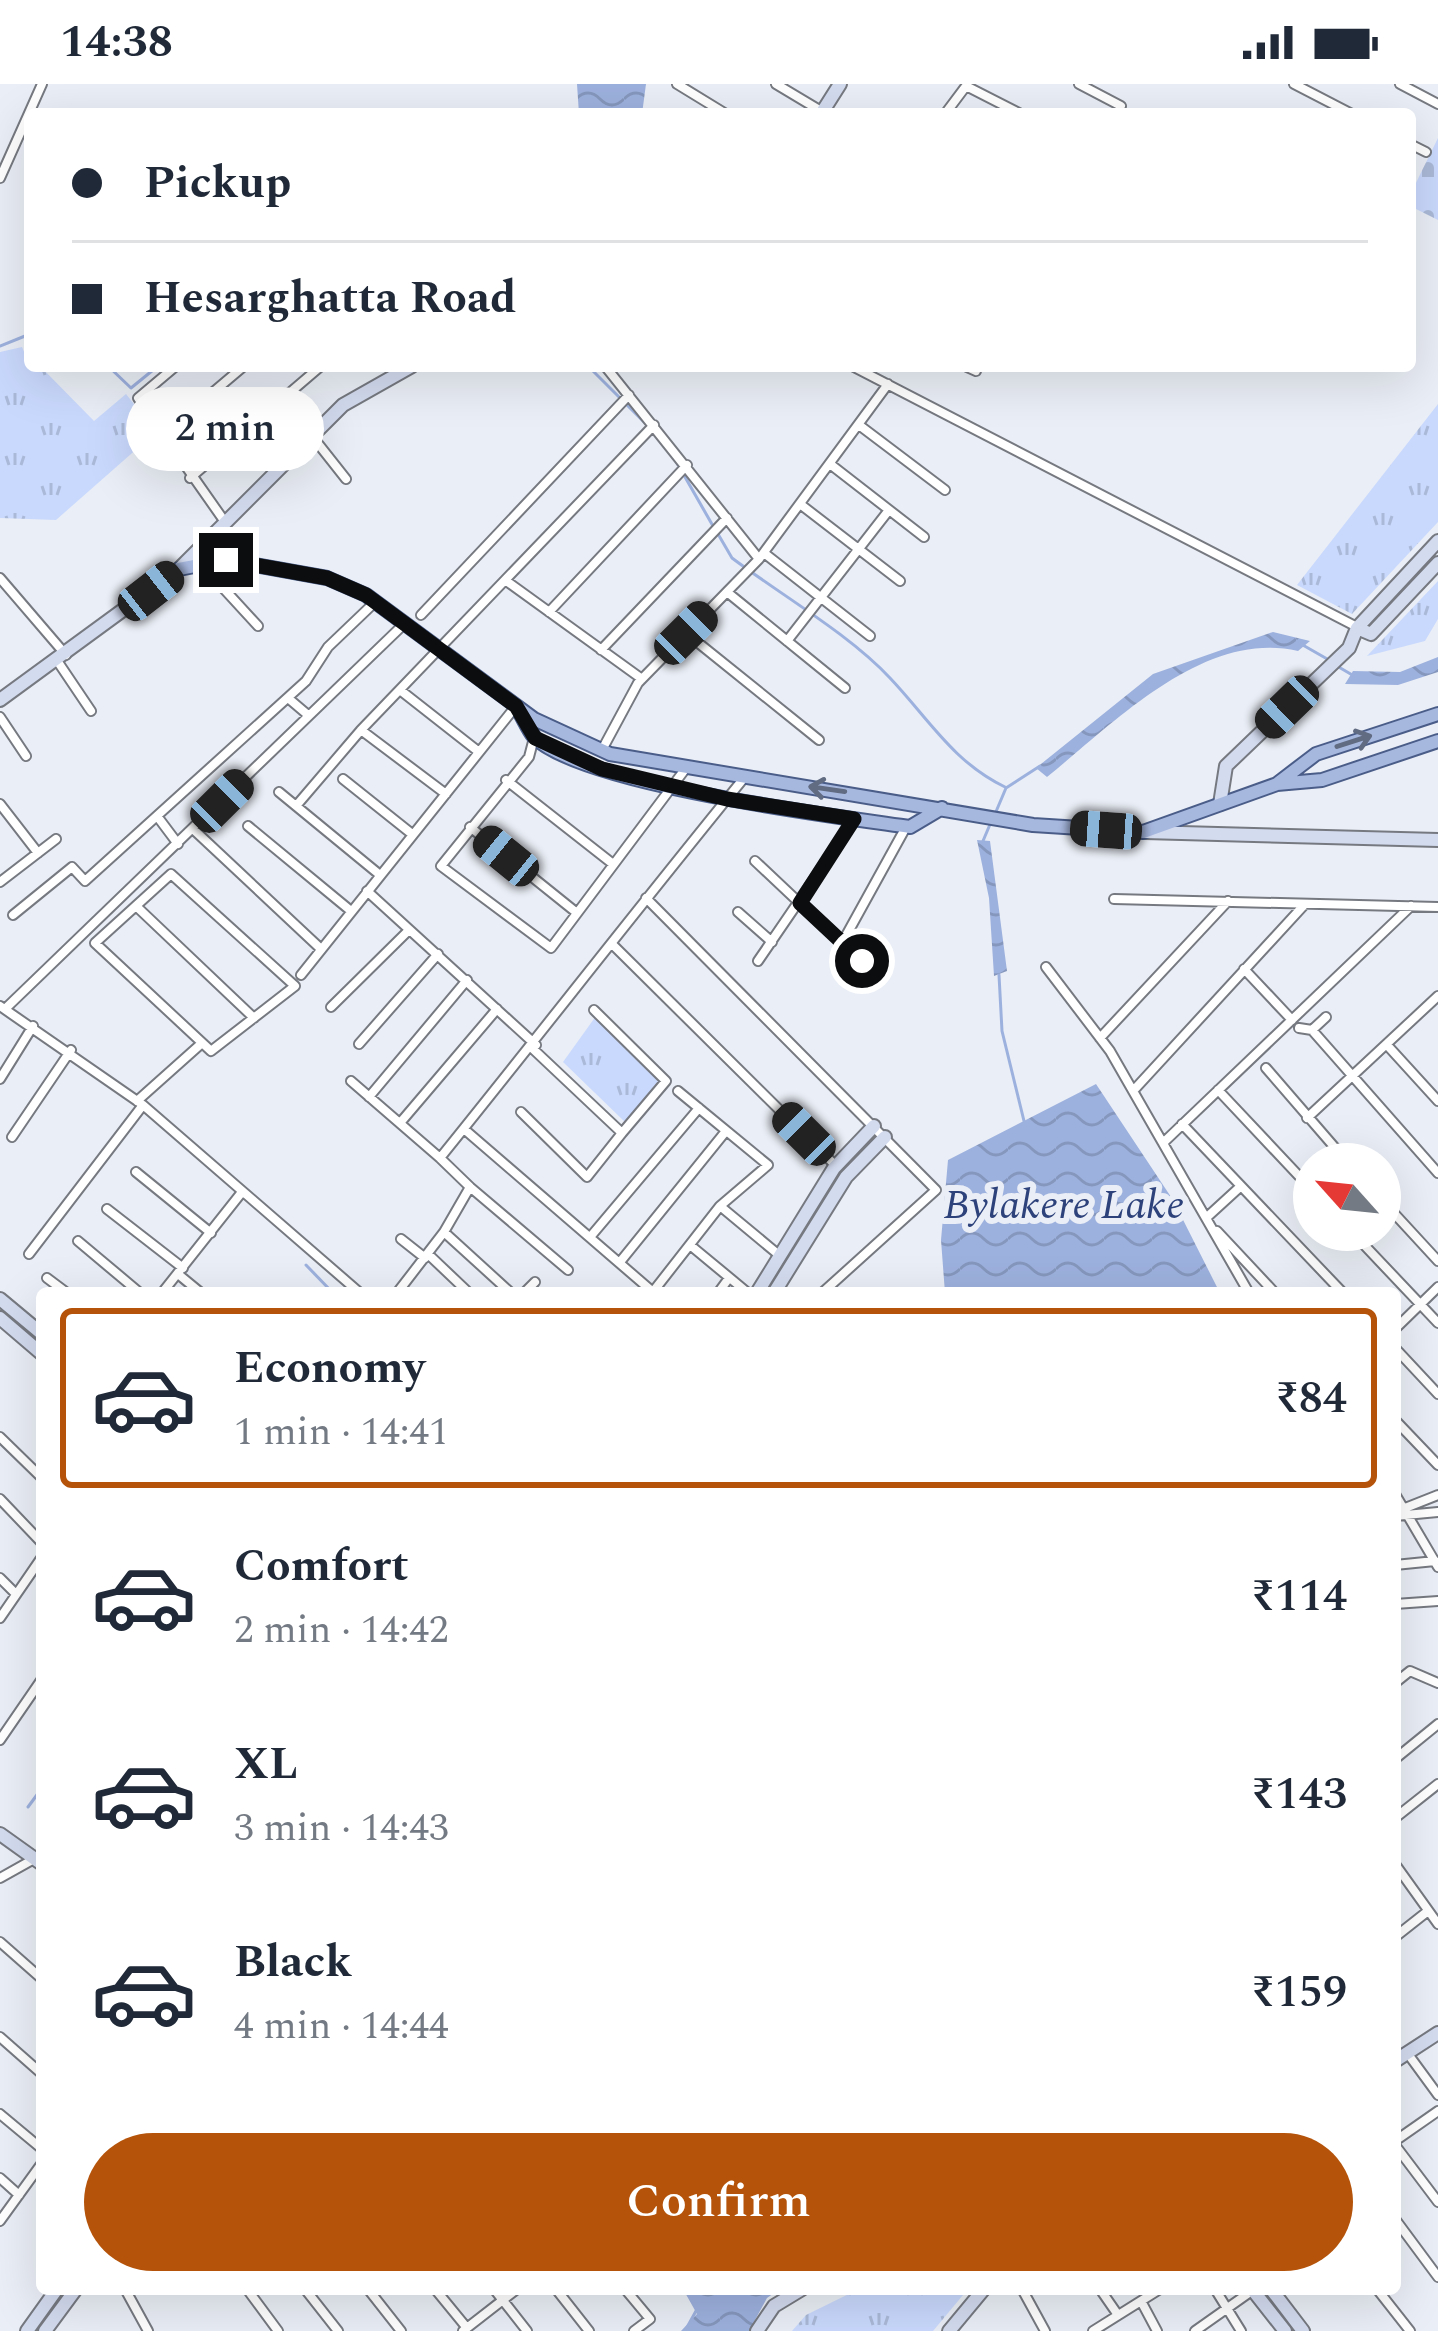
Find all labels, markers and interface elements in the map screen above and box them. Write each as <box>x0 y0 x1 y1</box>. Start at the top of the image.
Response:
text: 14:38 <box>60 8 173 77</box>
text: Pickup <box>144 149 291 218</box>
text: Hesarghatta Road <box>144 264 516 333</box>
callout: 2 min <box>127 386 325 470</box>
text: 2 min <box>174 399 276 458</box>
route end <box>199 533 253 587</box>
car <box>112 555 190 627</box>
car <box>648 595 724 671</box>
car <box>1249 669 1325 745</box>
one-way arrow <box>1334 729 1372 751</box>
car <box>184 763 260 839</box>
one-way arrow <box>808 777 847 800</box>
car <box>1069 810 1143 850</box>
car <box>467 819 545 893</box>
route start <box>835 934 889 988</box>
car <box>766 1096 842 1172</box>
north arrow <box>1293 1143 1401 1251</box>
map controls <box>1293 1143 1401 1251</box>
water label: Bylakere Lake <box>943 1174 1185 1237</box>
text: Economy <box>234 1334 425 1403</box>
icon: car <box>90 1344 198 1452</box>
text: ₹84 <box>1275 1364 1347 1433</box>
text: 1 min · 14:41 <box>234 1403 449 1462</box>
text: Comfort <box>234 1532 409 1601</box>
icon: car <box>90 1542 198 1650</box>
text: ₹114 <box>1251 1562 1347 1631</box>
text: 2 min · 14:42 <box>234 1601 449 1660</box>
text: XL <box>234 1730 298 1799</box>
icon: car <box>90 1740 198 1848</box>
text: ₹143 <box>1251 1760 1347 1829</box>
text: 3 min · 14:43 <box>234 1799 449 1858</box>
text: Black <box>234 1928 352 1997</box>
icon: car <box>90 1938 198 2046</box>
text: ₹159 <box>1251 1958 1347 2027</box>
text: 4 min · 14:44 <box>234 1997 449 2056</box>
button: Confirm <box>84 2133 1353 2271</box>

